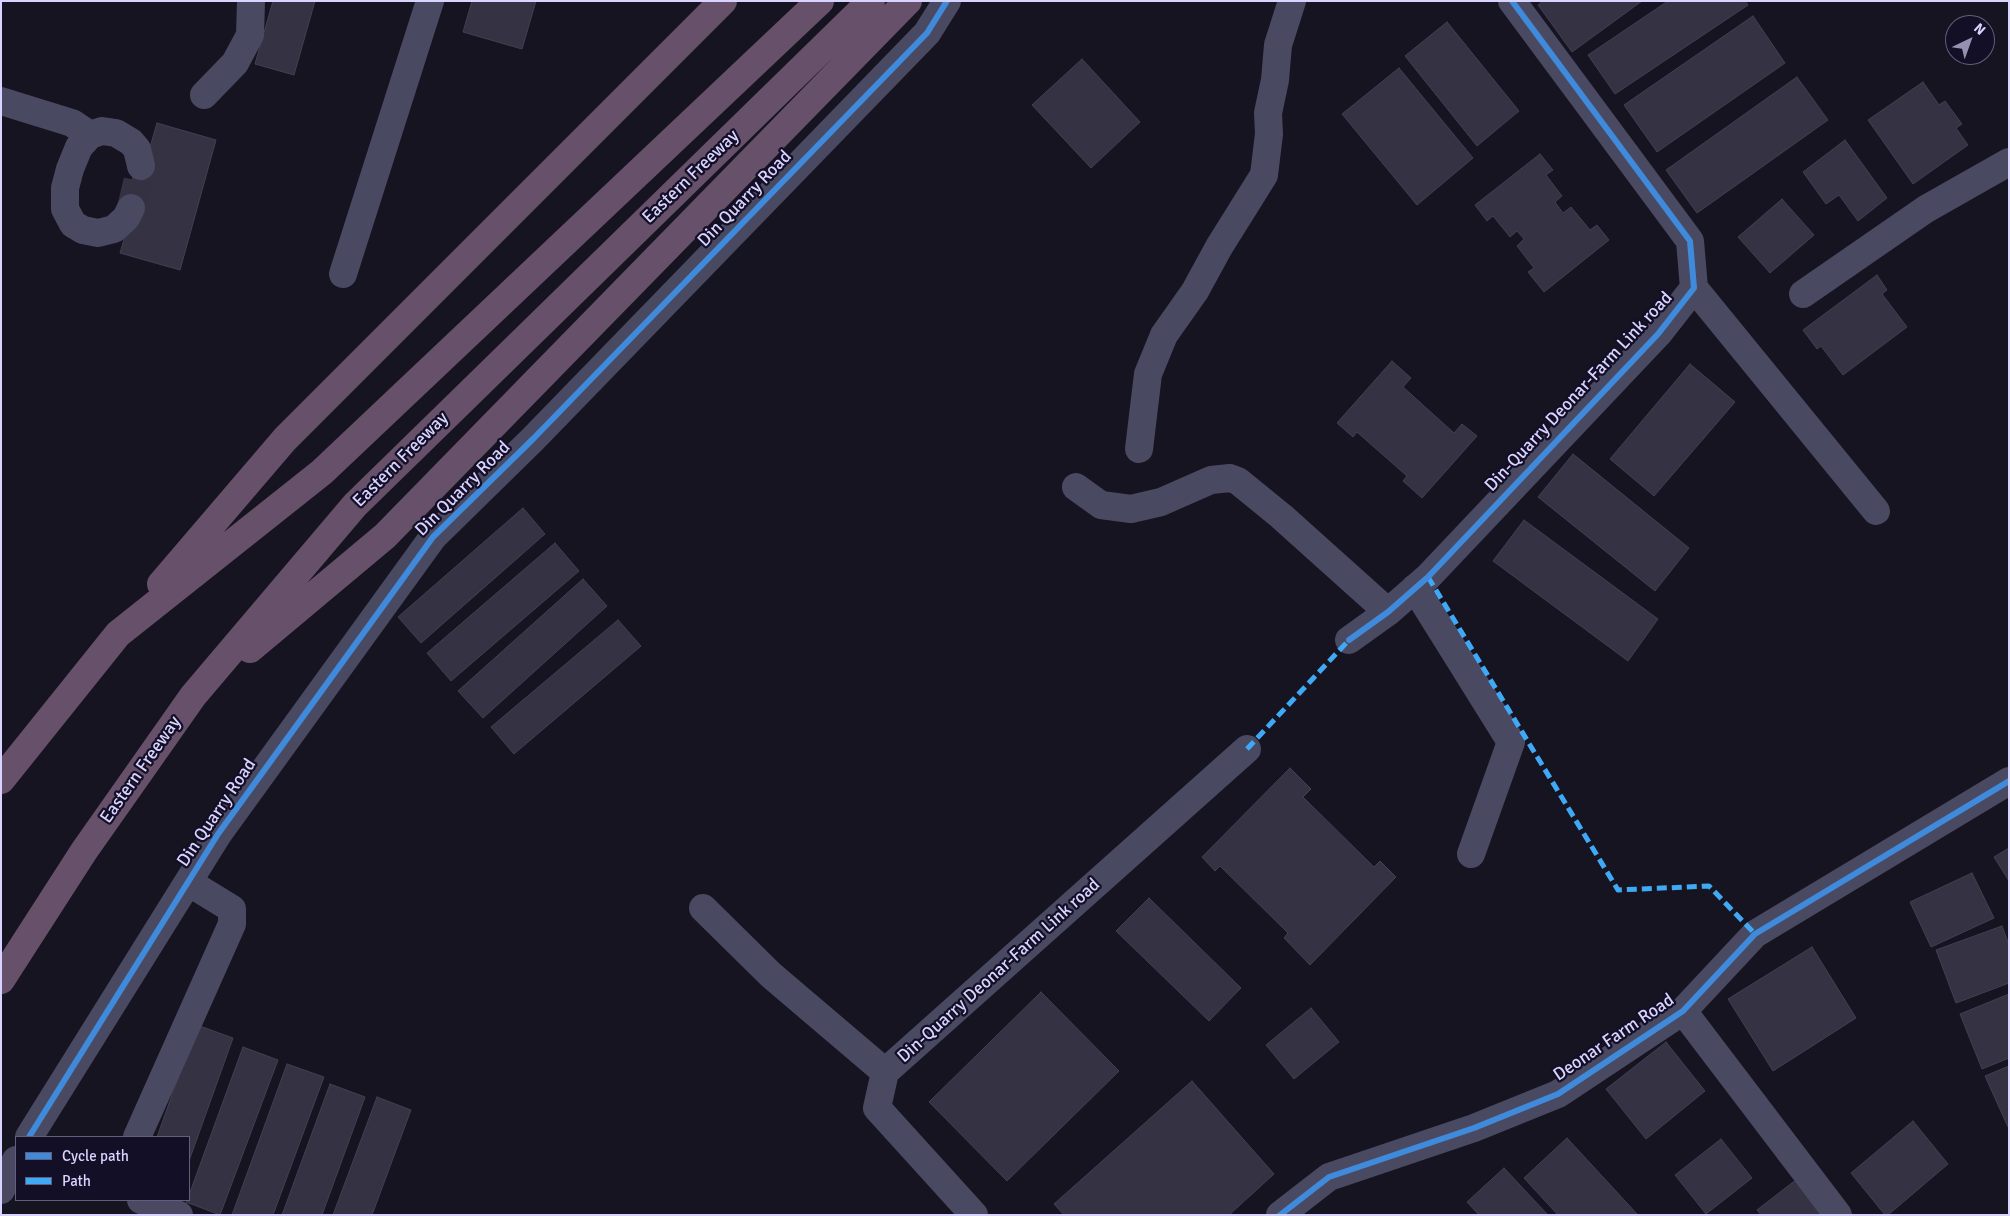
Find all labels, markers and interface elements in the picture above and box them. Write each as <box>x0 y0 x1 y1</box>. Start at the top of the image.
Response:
north arrow <box>1945 15 1995 65</box>
text: N <box>1970 20 1989 39</box>
street label: Eastern Freeway <box>638 126 744 228</box>
street label: Din Quarry Road <box>694 146 796 252</box>
street label: Din-Quarry Deonar-Farm Link road <box>1481 288 1677 496</box>
street label: Eastern Freeway <box>349 408 453 512</box>
street label: Din Quarry Road <box>411 437 515 541</box>
street label: Eastern Freeway <box>96 712 186 828</box>
street label: Din Quarry Road <box>173 755 261 871</box>
street label: Din-Quarry Deonar-Farm Link road <box>893 874 1105 1068</box>
street label: Deonar Farm Road <box>1550 990 1678 1086</box>
legend <box>15 1136 190 1201</box>
text: Cycle path <box>62 1147 129 1165</box>
text: Path <box>62 1172 91 1190</box>

